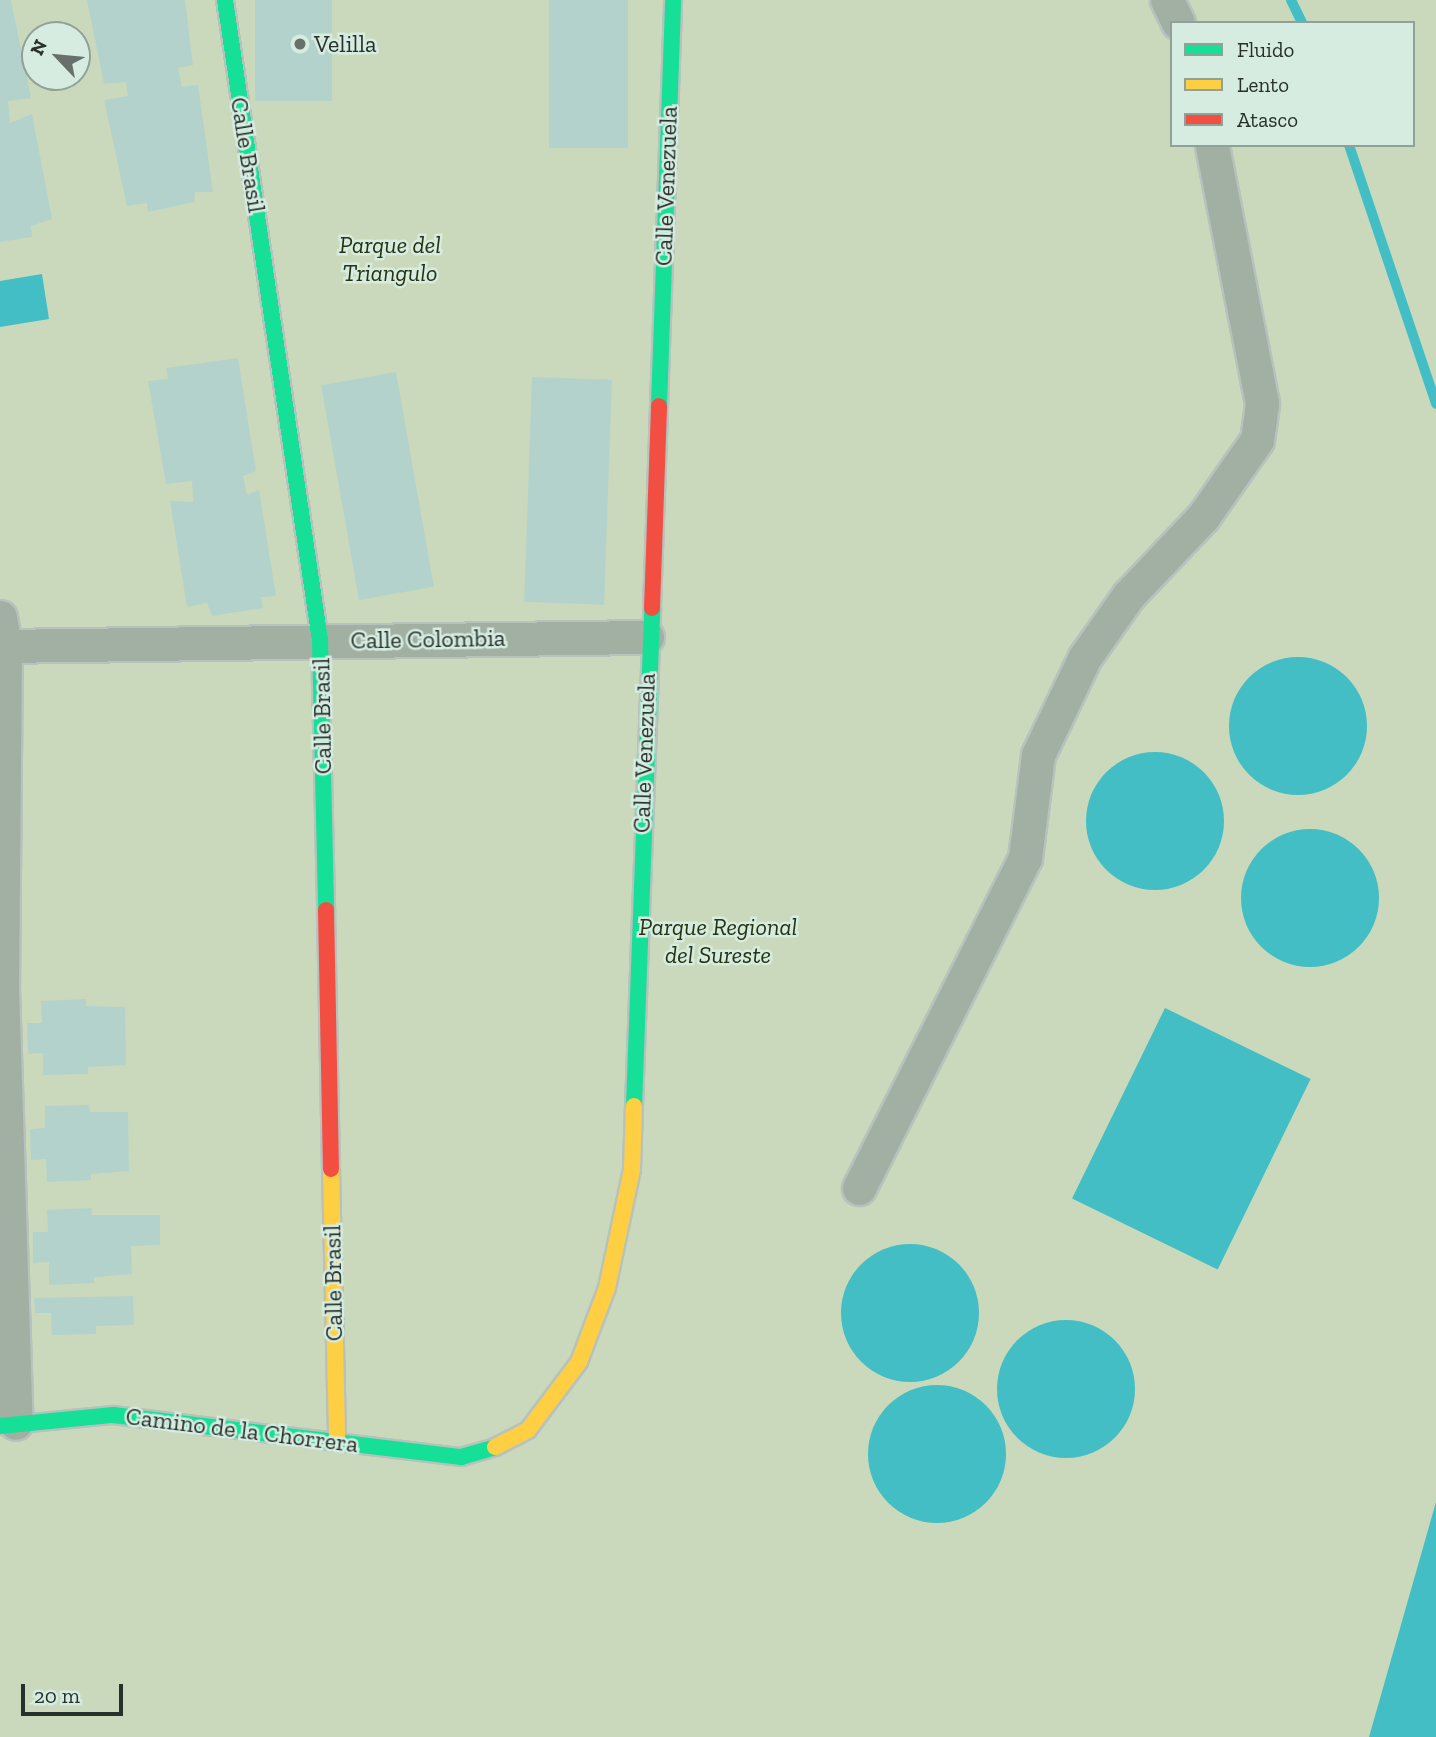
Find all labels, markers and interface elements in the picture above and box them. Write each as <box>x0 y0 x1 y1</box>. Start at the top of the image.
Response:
north arrow <box>21 21 91 91</box>
legend <box>1170 21 1415 147</box>
place label: Velilla <box>314 30 377 58</box>
text: N <box>25 36 52 59</box>
marker: Velilla <box>292 36 308 52</box>
text: Fluido <box>1237 37 1294 62</box>
text: Lento <box>1237 72 1289 97</box>
street label: Calle Brasil <box>225 95 271 215</box>
street label: Calle Venezuela <box>649 105 683 267</box>
text: Atasco <box>1237 107 1298 132</box>
park label: Parque del Triangulo <box>339 231 441 287</box>
street label: Calle Colombia <box>350 623 506 655</box>
street label: Calle Brasil <box>307 658 337 774</box>
street label: Calle Venezuela <box>627 672 661 834</box>
park label: Parque Regional del Sureste <box>639 913 797 969</box>
street label: Calle Brasil <box>318 1225 348 1341</box>
street label: Camino de la Chorrera <box>124 1401 360 1459</box>
scale bar <box>24 1670 126 1714</box>
text: 20 m <box>34 1683 80 1708</box>

